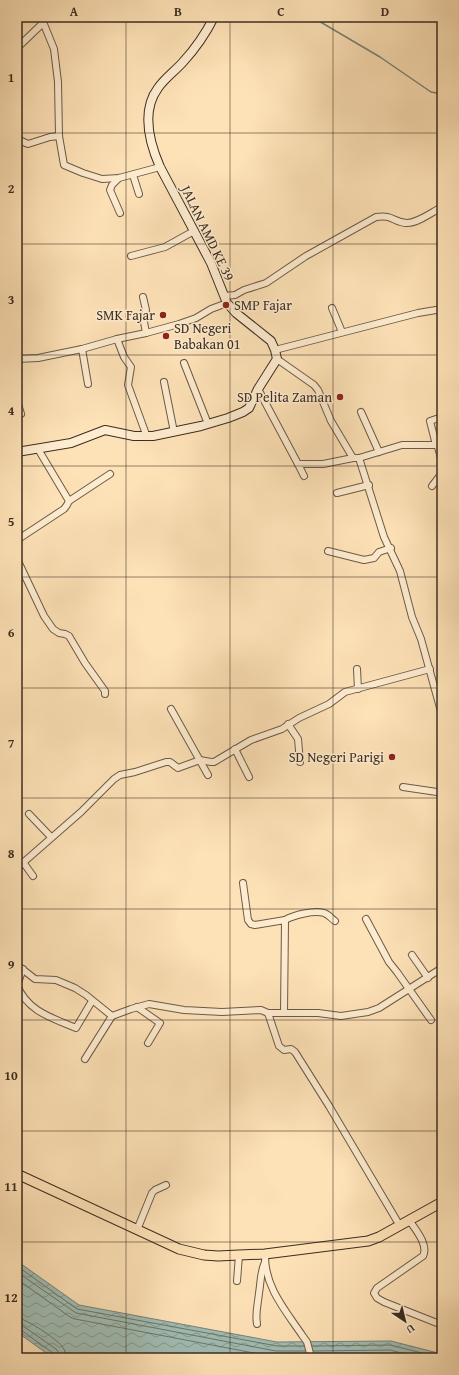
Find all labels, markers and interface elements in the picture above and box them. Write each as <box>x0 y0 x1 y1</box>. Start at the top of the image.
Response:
text: A <box>70 2 79 21</box>
text: B <box>174 2 182 21</box>
text: C <box>277 2 285 21</box>
text: D <box>381 2 389 21</box>
text: 1 <box>8 68 14 87</box>
text: 2 <box>8 179 15 198</box>
street label: JALAN AMD KE 39 <box>175 180 240 284</box>
text: 3 <box>8 290 14 309</box>
place label: SMP Fajar <box>234 295 292 315</box>
marker: SMP Fajar <box>221 300 231 310</box>
place label: SMK Fajar <box>96 305 155 325</box>
marker: SMK Fajar <box>158 310 168 320</box>
place label: SD Negeri Babakan 01 <box>174 318 241 354</box>
marker: SD Negeri Babakan 01 <box>161 331 171 341</box>
place label: SD Pelita Zaman <box>237 387 332 407</box>
marker: SD Pelita Zaman <box>335 392 345 402</box>
text: 4 <box>8 401 15 420</box>
text: 5 <box>8 512 15 531</box>
text: 6 <box>8 623 15 642</box>
text: 7 <box>8 734 15 753</box>
place label: SD Negeri Parigi <box>289 747 384 767</box>
marker: SD Negeri Parigi <box>387 752 397 762</box>
text: 8 <box>8 844 15 863</box>
text: 9 <box>8 955 15 974</box>
text: 10 <box>4 1066 18 1085</box>
text: 11 <box>4 1177 18 1196</box>
text: 12 <box>4 1288 18 1307</box>
north arrow <box>385 1301 425 1341</box>
text: U <box>403 1321 418 1338</box>

